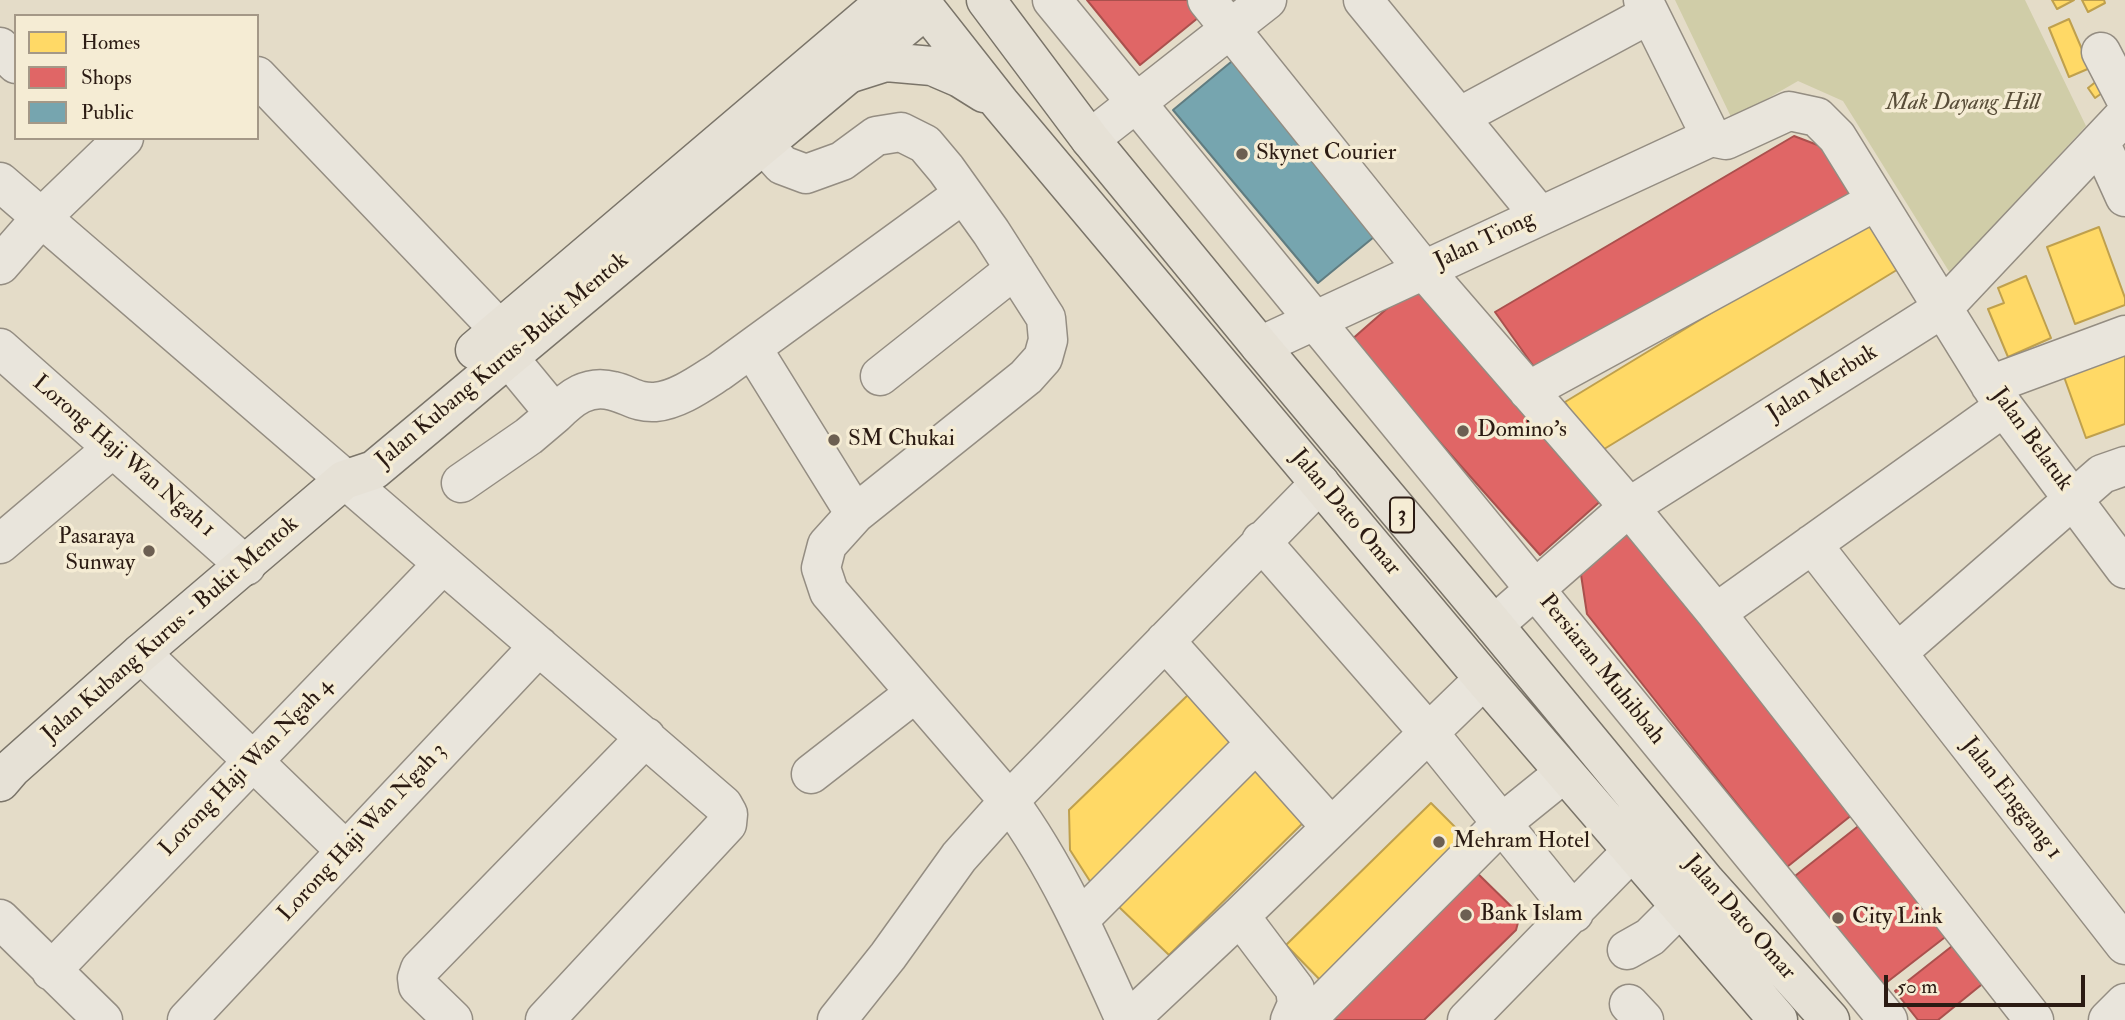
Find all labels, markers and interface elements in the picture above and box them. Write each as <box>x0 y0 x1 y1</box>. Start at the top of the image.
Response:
legend <box>14 14 259 140</box>
text: Homes <box>81 29 140 56</box>
text: Shops <box>81 64 132 91</box>
park label: Mak Dayang Hill <box>1886 90 2040 118</box>
text: Public <box>81 99 134 126</box>
place label: Skynet Courier <box>1256 140 1396 168</box>
marker: Skynet Courier <box>1234 146 1250 162</box>
street label: Jalan Tiong <box>1431 206 1539 276</box>
street label: Jalan Kubang Kurus-Bukit Mentok <box>371 247 635 475</box>
street label: Jalan Merbuk <box>1763 339 1883 429</box>
street label: Lorong Haji Wan Ngah 1 <box>26 370 220 544</box>
street label: Jalan Belatuk <box>1984 383 2078 497</box>
place label: Domino's <box>1477 417 1567 445</box>
marker: Domino's <box>1455 423 1471 439</box>
place label: SM Chukai <box>848 426 955 454</box>
marker: SM Chukai <box>826 432 842 448</box>
street label: Jalan Dato Omar <box>1284 444 1406 582</box>
road number: 3 <box>1390 498 1414 532</box>
street label: Jalan Kubang Kurus - Bukit Mentok <box>37 511 305 749</box>
place label: Pasaraya Sunway <box>58 524 135 578</box>
marker: Pasaraya Sunway <box>141 543 157 559</box>
street label: Persiaran Muhibbah <box>1532 589 1670 751</box>
street label: Lorong Haji Wan Ngah 4 <box>155 673 339 863</box>
street label: Jalan Enggang 1 <box>1955 733 2067 865</box>
street label: Lorong Haji Wan Ngah 3 <box>273 738 453 928</box>
place label: Mehram Hotel <box>1453 828 1590 856</box>
marker: Mehram Hotel <box>1431 834 1447 850</box>
street label: Jalan Dato Omar <box>1677 850 1801 986</box>
place label: Bank Islam <box>1480 901 1583 929</box>
place label: City Link <box>1852 904 1943 932</box>
marker: Bank Islam <box>1458 907 1474 923</box>
marker: City Link <box>1830 910 1846 926</box>
scale bar <box>1887 960 2088 1004</box>
text: 50 m <box>1897 973 1938 1000</box>

